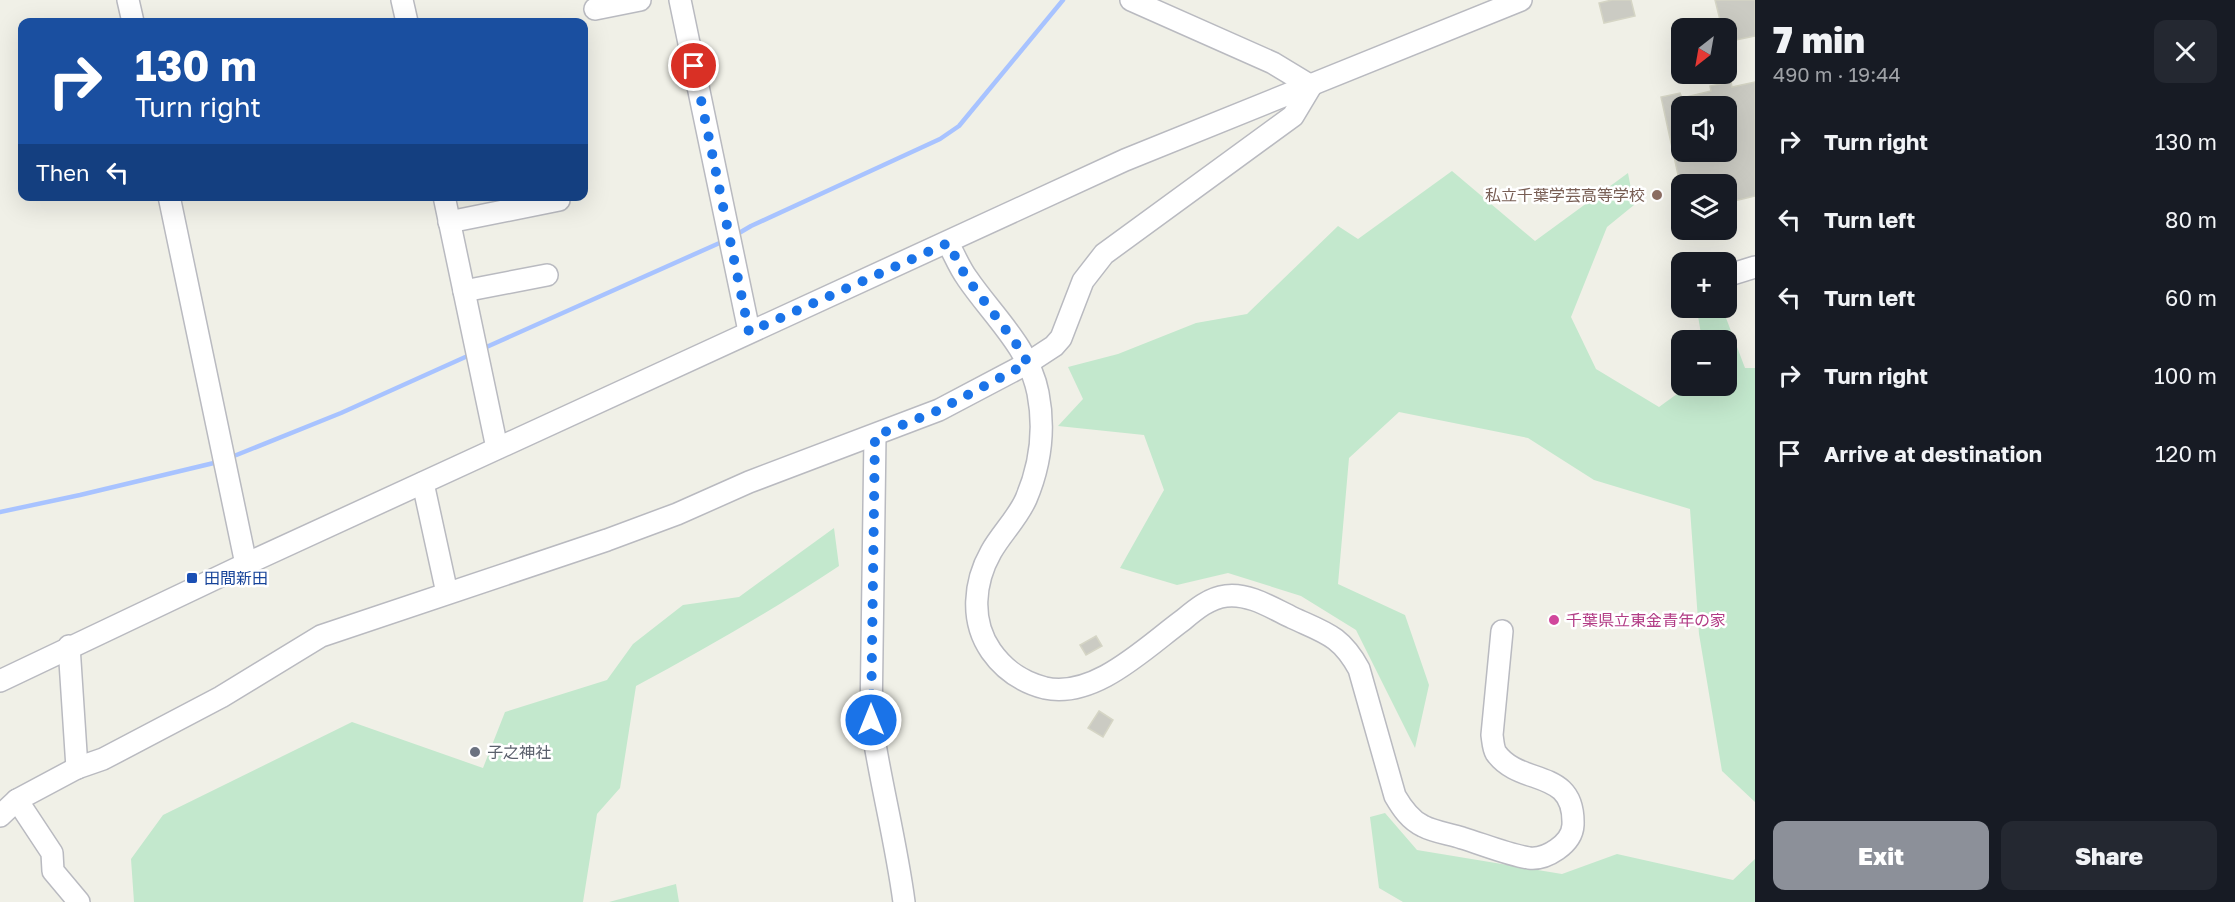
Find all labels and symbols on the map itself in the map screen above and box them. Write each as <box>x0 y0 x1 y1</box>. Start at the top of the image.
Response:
north arrow <box>1671 18 1737 84</box>
pin <box>668 40 719 91</box>
place label: 私立千葉学芸高等学校 <box>1485 185 1645 205</box>
marker: 私立千葉学芸高等学校 <box>1650 188 1664 202</box>
place label: 田間新田 <box>204 568 268 588</box>
marker: 田間新田 <box>185 571 199 585</box>
place label: 千葉県立東金青年の家 <box>1566 610 1726 630</box>
marker: 千葉県立東金青年の家 <box>1547 613 1561 627</box>
position arrow <box>839 688 903 752</box>
place label: 子之神社 <box>487 742 551 762</box>
marker: 子之神社 <box>468 745 482 759</box>

